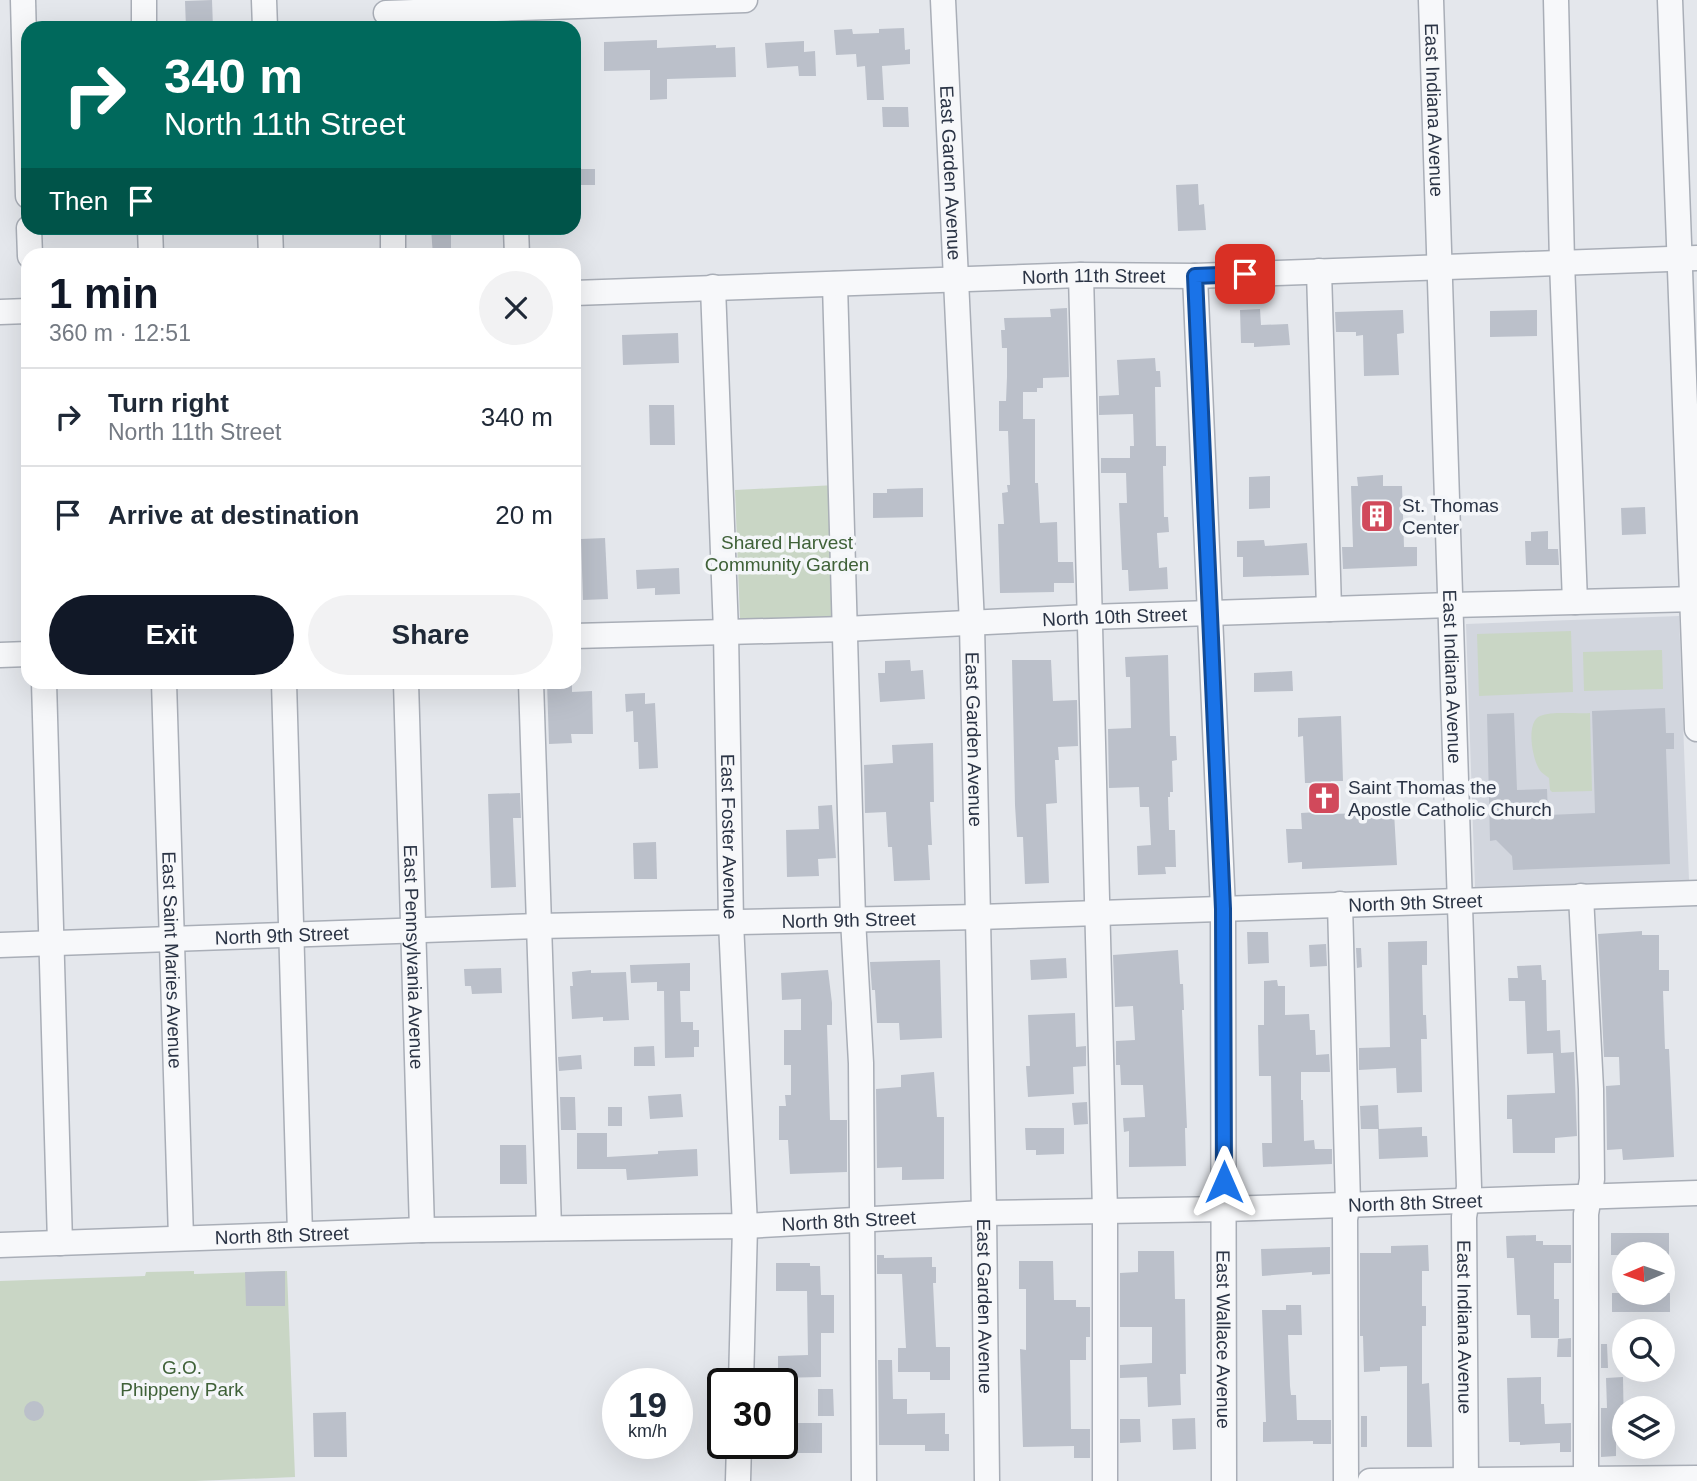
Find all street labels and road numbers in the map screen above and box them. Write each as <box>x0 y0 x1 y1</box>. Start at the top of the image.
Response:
street label: East Indiana Avenue <box>1421 23 1448 197</box>
street label: East Garden Avenue <box>936 85 966 261</box>
street label: North 11th Street <box>1022 264 1166 288</box>
street label: East Indiana Avenue <box>1439 589 1466 764</box>
street label: North 10th Street <box>1042 603 1188 630</box>
street label: East Garden Avenue <box>962 652 987 827</box>
street label: East Foster Avenue <box>718 754 741 920</box>
street label: East Pennsylvania Avenue <box>400 844 428 1070</box>
street label: East Saint Maries Avenue <box>159 851 186 1069</box>
street label: North 9th Street <box>1348 890 1483 915</box>
street label: North 9th Street <box>781 908 917 932</box>
street label: North 9th Street <box>214 922 350 948</box>
street label: North 8th Street <box>1348 1190 1483 1215</box>
street label: North 8th Street <box>781 1206 917 1234</box>
street label: East Garden Avenue <box>974 1219 997 1394</box>
street label: North 8th Street <box>214 1222 350 1248</box>
street label: East Indiana Avenue <box>1454 1240 1476 1414</box>
street label: East Wallace Avenue <box>1213 1250 1234 1429</box>

